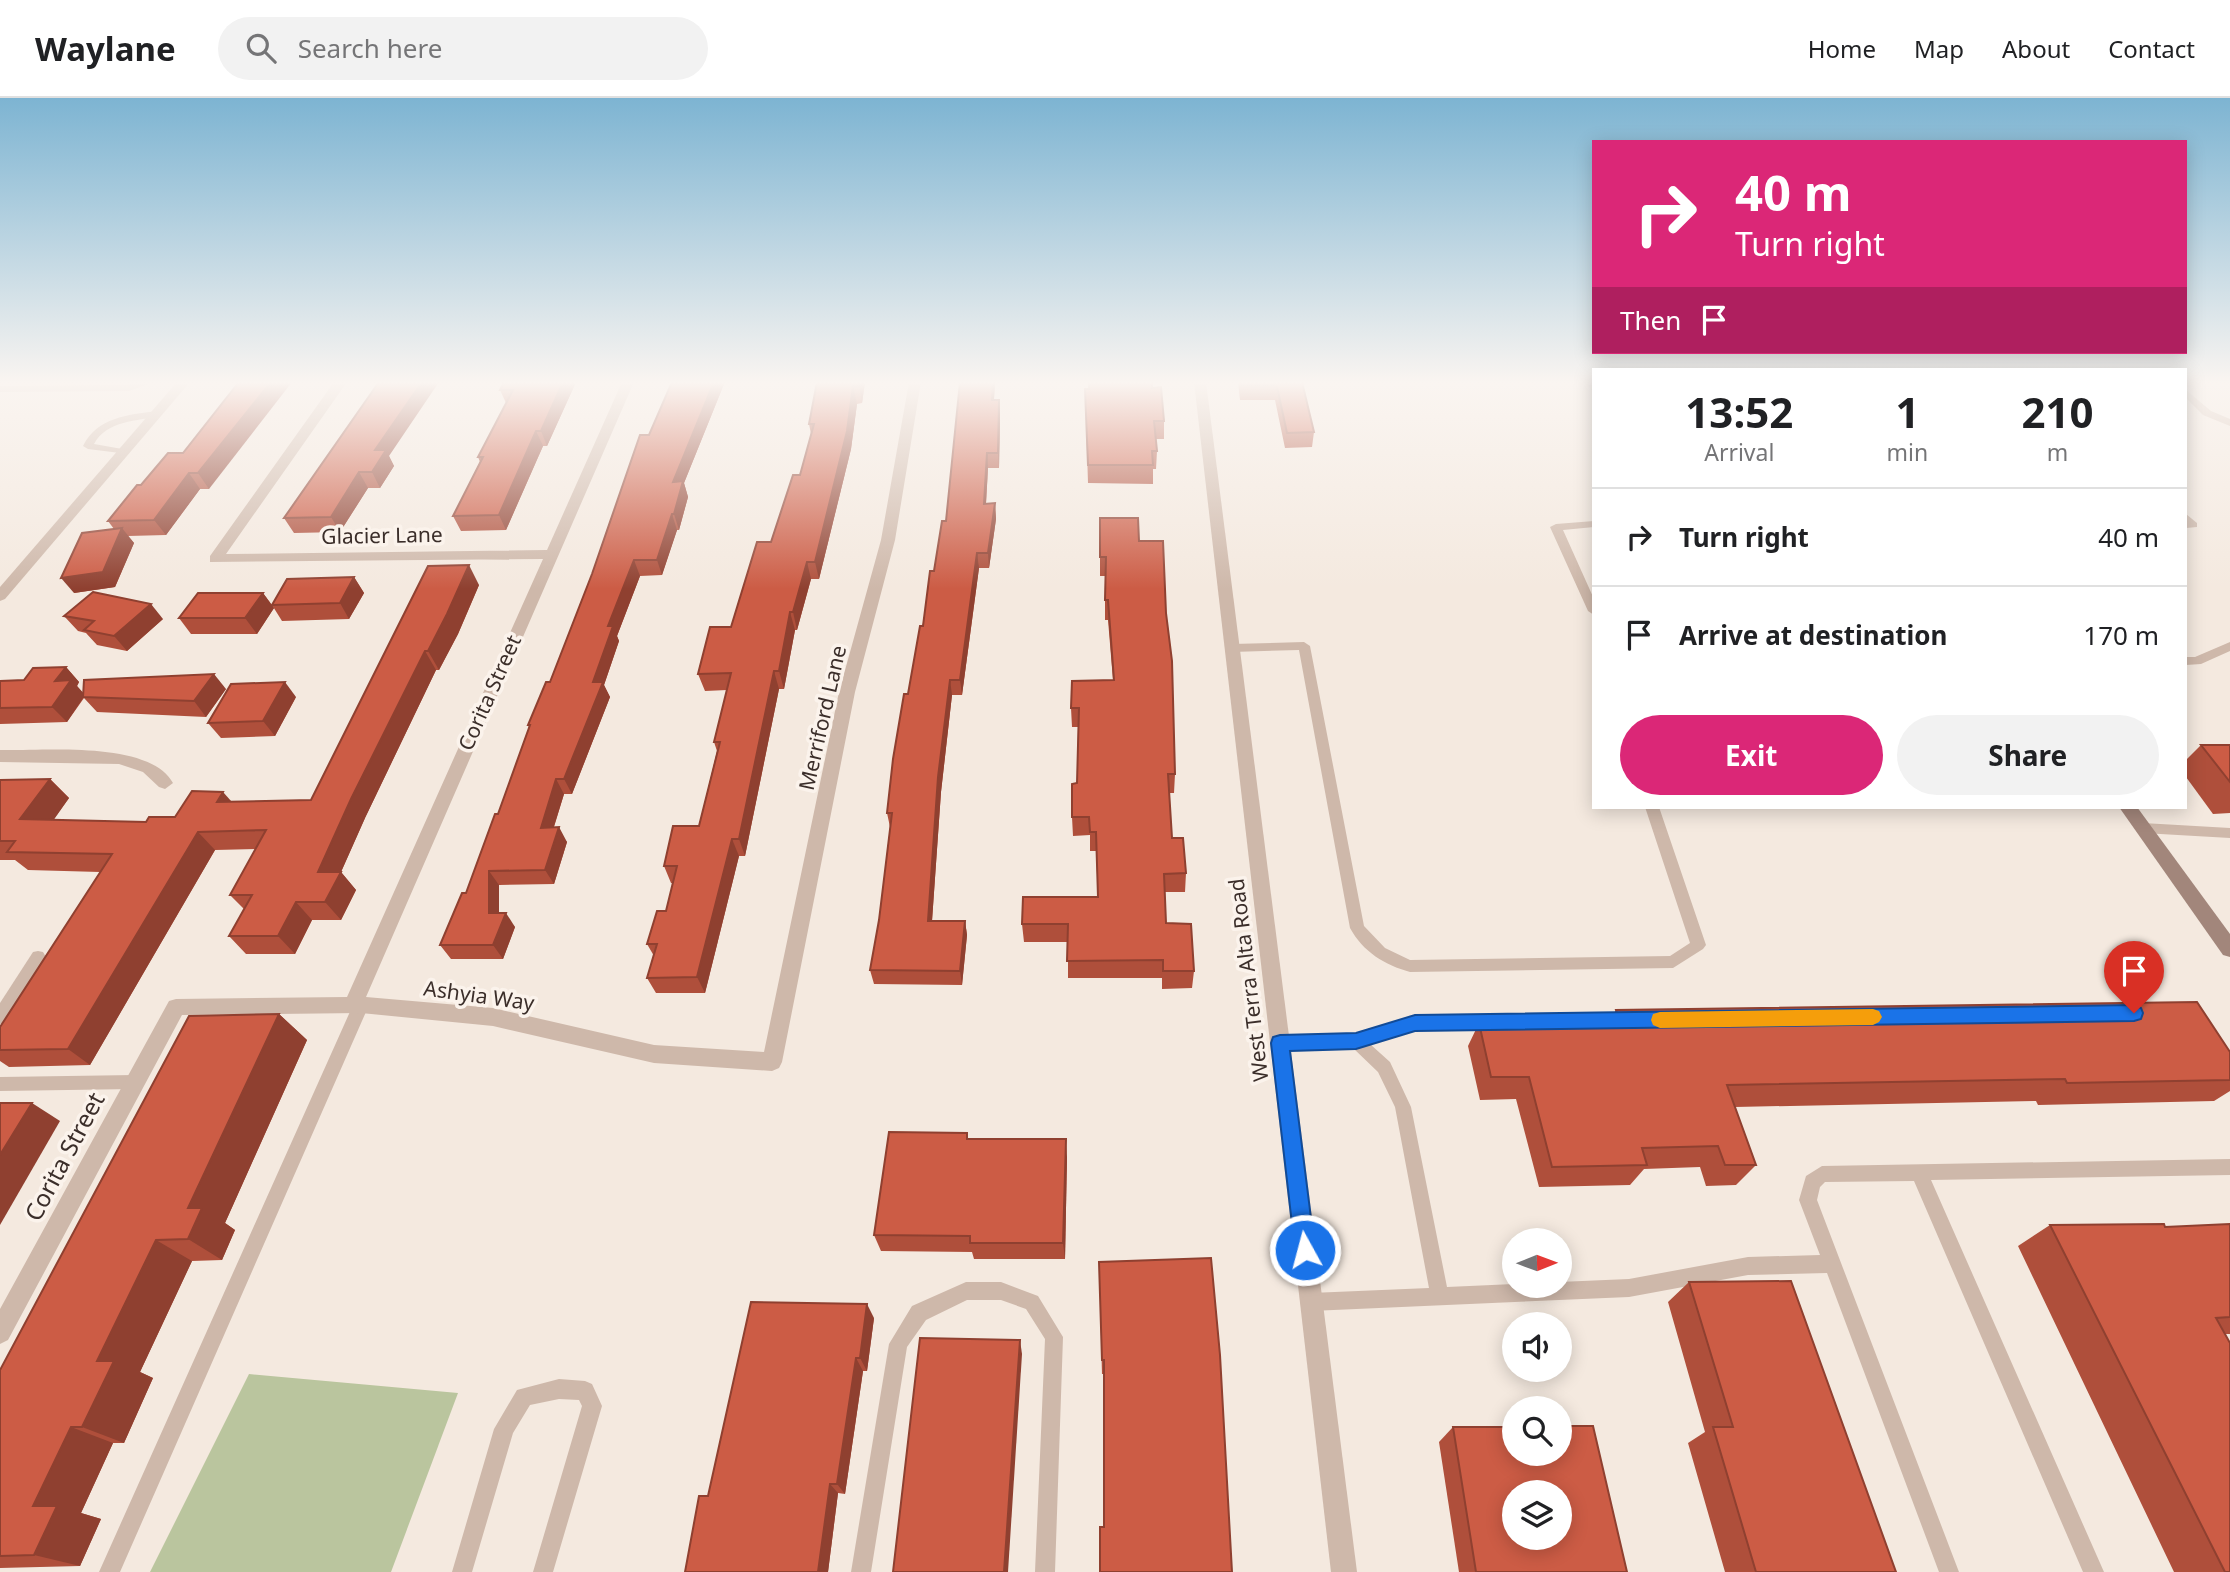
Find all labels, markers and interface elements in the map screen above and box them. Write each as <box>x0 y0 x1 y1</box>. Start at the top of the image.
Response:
search box <box>218 17 708 80</box>
text: Waylane <box>35 26 176 71</box>
icon: search <box>242 29 280 67</box>
text: Search here <box>298 30 442 66</box>
text: Home <box>1808 32 1876 65</box>
text: Map <box>1914 32 1964 65</box>
text: About <box>2002 32 2070 65</box>
text: Contact <box>2108 32 2195 65</box>
text: 40 m <box>1735 159 1852 225</box>
icon: right <box>1620 168 1711 259</box>
text: Turn right <box>1735 222 1885 265</box>
icon: arrive <box>1695 301 1733 339</box>
text: Then <box>1620 302 1681 338</box>
text: 13:52 <box>1685 383 1793 440</box>
text: 1 <box>1895 383 1919 440</box>
text: 210 <box>2022 383 2094 440</box>
text: Arrival <box>1704 436 1774 468</box>
text: min <box>1887 436 1928 468</box>
text: m <box>2047 436 2068 468</box>
icon: right <box>1620 518 1658 556</box>
text: Turn right <box>1679 519 1809 555</box>
text: 40 m <box>2098 519 2159 555</box>
street label: Glacier Lane <box>321 520 443 550</box>
icon: arrive <box>1620 616 1658 654</box>
text: Arrive at destination <box>1679 617 1948 653</box>
text: 170 m <box>2083 617 2159 653</box>
street label: Corita Street <box>451 630 527 755</box>
street label: Merriford Lane <box>792 643 852 793</box>
button: Exit <box>1620 715 1883 795</box>
button: Share <box>1897 715 2159 795</box>
street label: West Terra Alta Road <box>1222 877 1274 1083</box>
pin <box>2104 941 2164 1013</box>
icon: arrive <box>2115 952 2153 990</box>
street label: Ashyia Way <box>422 973 537 1017</box>
street label: Corita Street <box>16 1086 112 1226</box>
position arrow <box>1268 1213 1342 1287</box>
north arrow <box>1502 1228 1572 1298</box>
map controls <box>1502 1228 1572 1550</box>
button: sound <box>1502 1312 1572 1382</box>
button: search <box>1502 1396 1572 1466</box>
button: layers <box>1502 1480 1572 1550</box>

